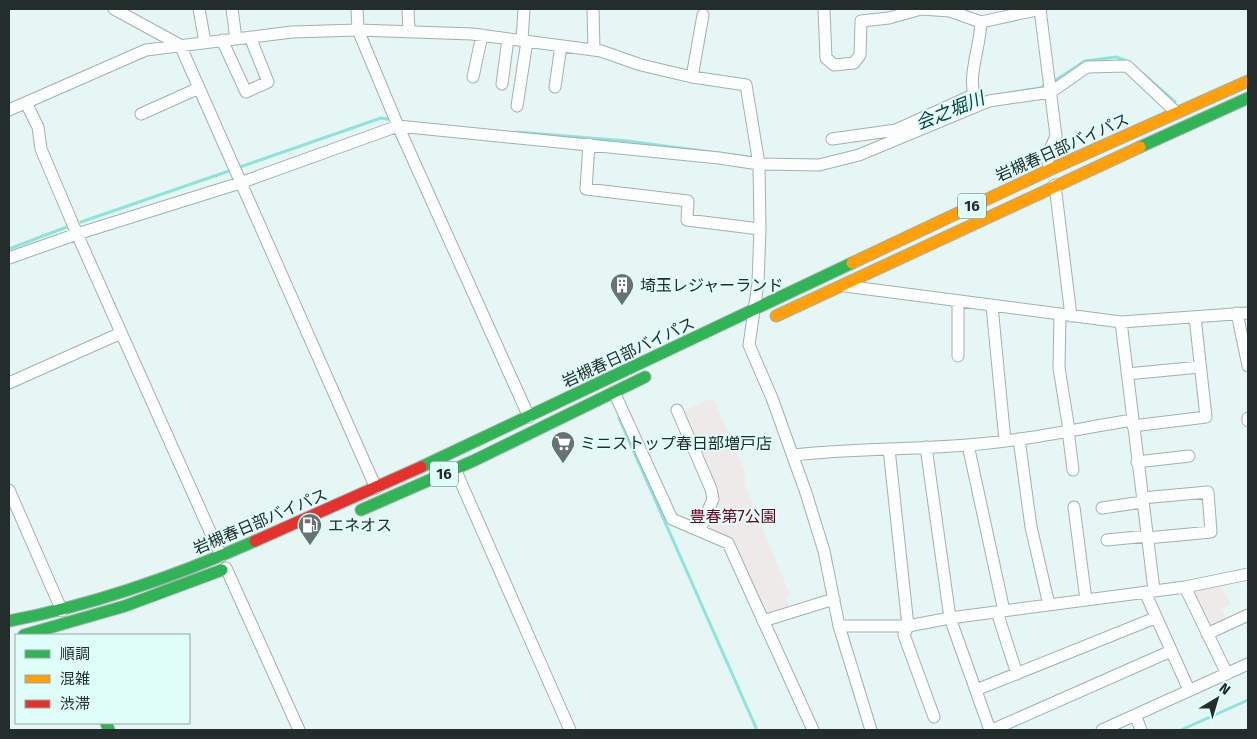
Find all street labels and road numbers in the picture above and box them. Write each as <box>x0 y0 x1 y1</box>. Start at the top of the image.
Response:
street label: 岩槻春日部バイパス <box>993 110 1132 185</box>
road number: 16 <box>958 194 986 218</box>
street label: 岩槻春日部バイパス <box>559 313 697 391</box>
road number: 16 <box>430 462 458 486</box>
street label: 岩槻春日部バイパス <box>190 485 330 558</box>

